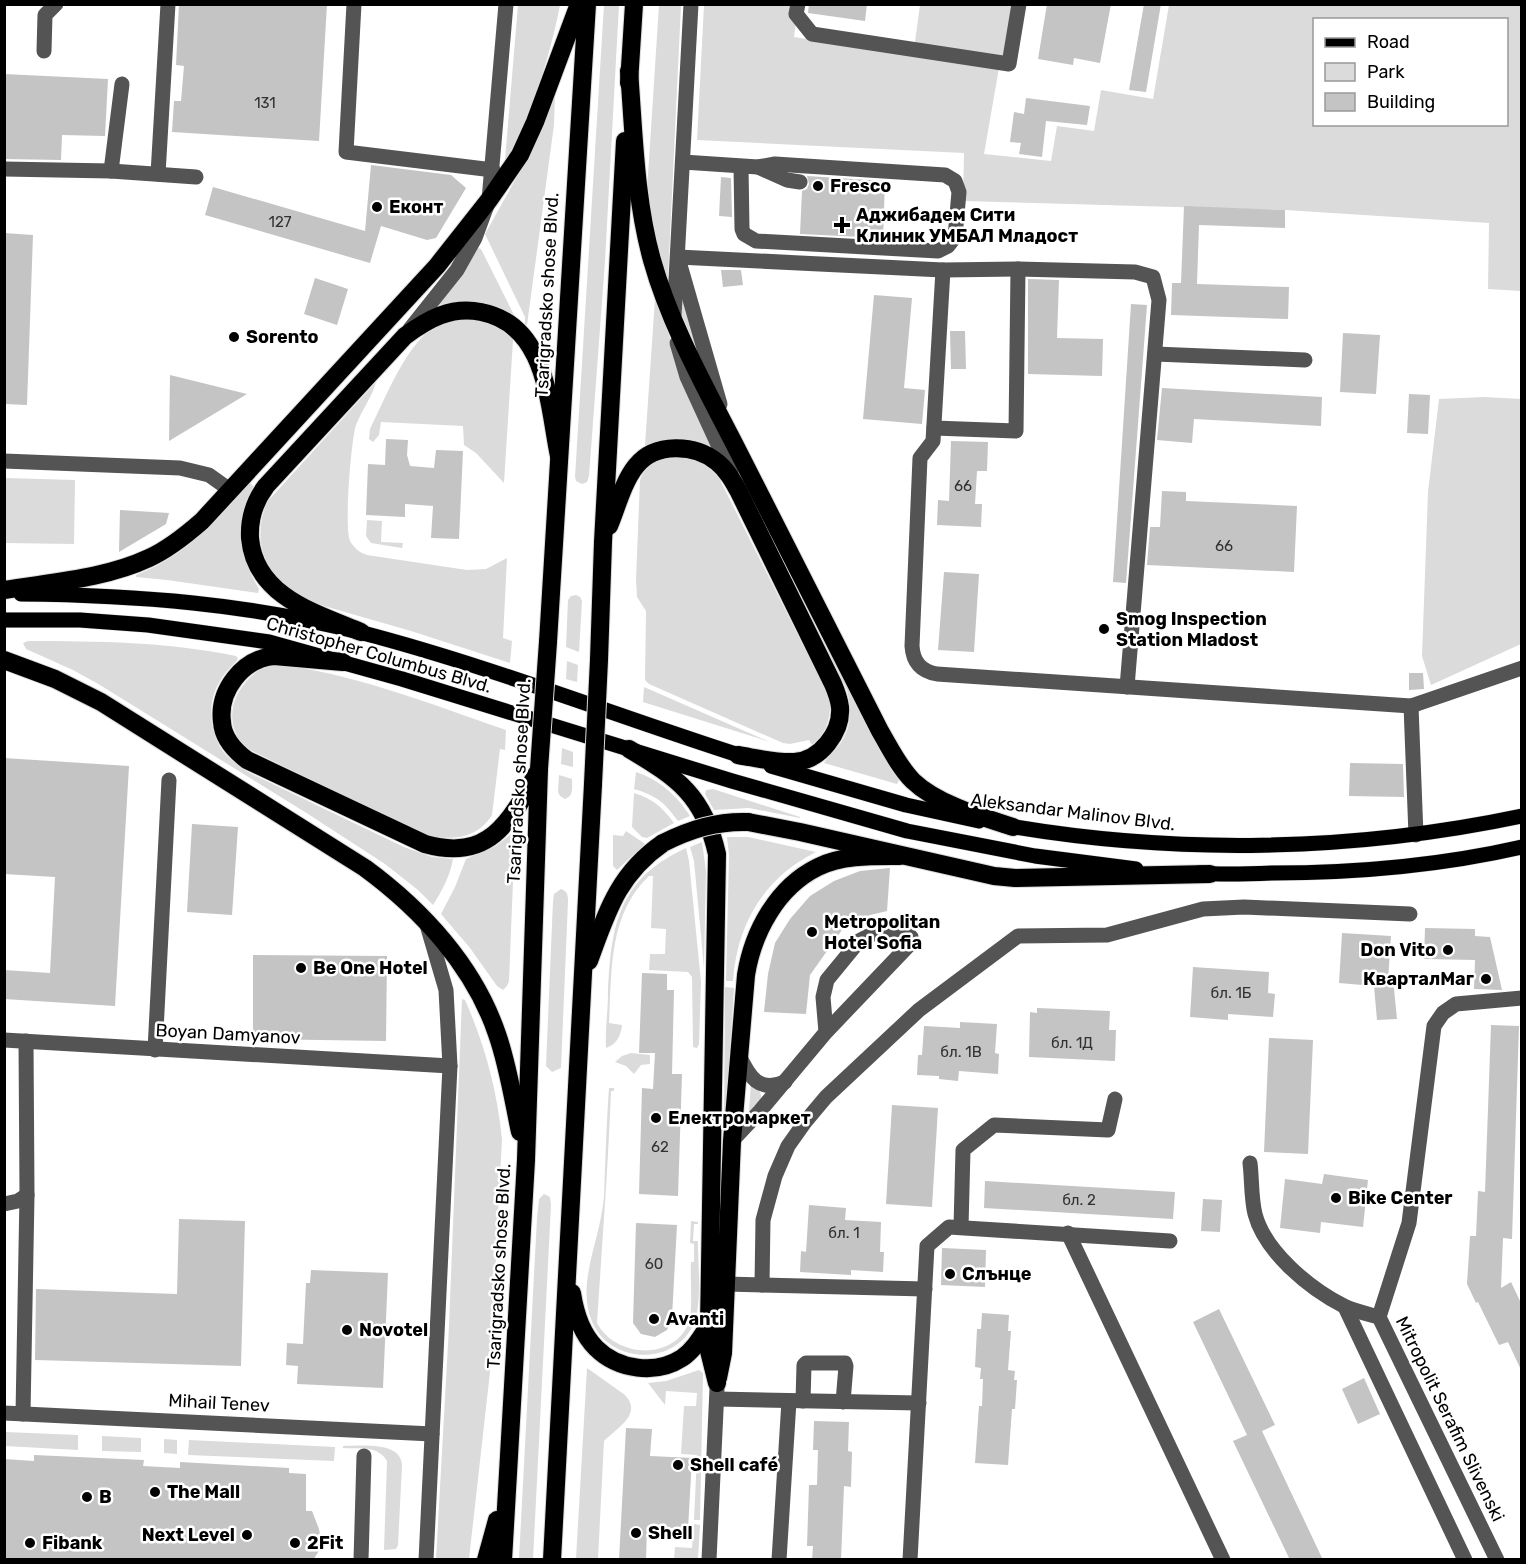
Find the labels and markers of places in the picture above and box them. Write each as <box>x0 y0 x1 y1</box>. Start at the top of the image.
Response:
place label: Fresco <box>830 175 891 197</box>
marker: Fresco <box>811 179 825 193</box>
place label: Еконт <box>389 196 443 218</box>
marker: Еконт <box>370 200 384 214</box>
place label: Аджибадем Сити Клиник УМБАЛ Младост <box>856 204 1078 247</box>
marker: Аджибадем Сити Клиник УМБАЛ Младост <box>833 216 851 234</box>
place label: Sorento <box>246 326 319 348</box>
marker: Sorento <box>227 330 241 344</box>
place label: Smog Inspection Station Mladost <box>1116 608 1267 651</box>
marker: Smog Inspection Station Mladost <box>1097 622 1111 636</box>
place label: Metropolitan Hotel Sofia <box>824 911 940 954</box>
marker: Metropolitan Hotel Sofia <box>805 925 819 939</box>
place label: Don Vito <box>1360 939 1436 961</box>
marker: Don Vito <box>1441 943 1455 957</box>
place label: Be One Hotel <box>313 957 428 979</box>
marker: Be One Hotel <box>294 961 308 975</box>
place label: КварталМаг <box>1363 968 1474 990</box>
marker: КварталМаг <box>1479 972 1493 986</box>
place label: Електромаркет <box>668 1107 811 1129</box>
marker: Електромаркет <box>649 1111 663 1125</box>
place label: Bike Center <box>1348 1187 1453 1209</box>
marker: Bike Center <box>1329 1191 1343 1205</box>
place label: Слънце <box>962 1263 1032 1285</box>
marker: Слънце <box>943 1267 957 1281</box>
place label: Avanti <box>666 1308 724 1330</box>
marker: Avanti <box>647 1312 661 1326</box>
place label: Novotel <box>359 1319 428 1341</box>
marker: Novotel <box>340 1323 354 1337</box>
place label: Shell café <box>690 1454 778 1476</box>
marker: Shell café <box>671 1458 685 1472</box>
place label: The Mall <box>167 1481 240 1503</box>
marker: The Mall <box>148 1485 162 1499</box>
place label: B <box>99 1486 112 1508</box>
marker: B <box>80 1490 94 1504</box>
place label: Shell <box>648 1522 693 1544</box>
place label: Next Level <box>142 1524 235 1546</box>
marker: Shell <box>629 1526 643 1540</box>
marker: Next Level <box>240 1528 254 1542</box>
place label: Fibank <box>42 1532 103 1554</box>
place label: 2Fit <box>307 1532 343 1554</box>
marker: Fibank <box>23 1536 37 1550</box>
marker: 2Fit <box>288 1536 302 1550</box>

